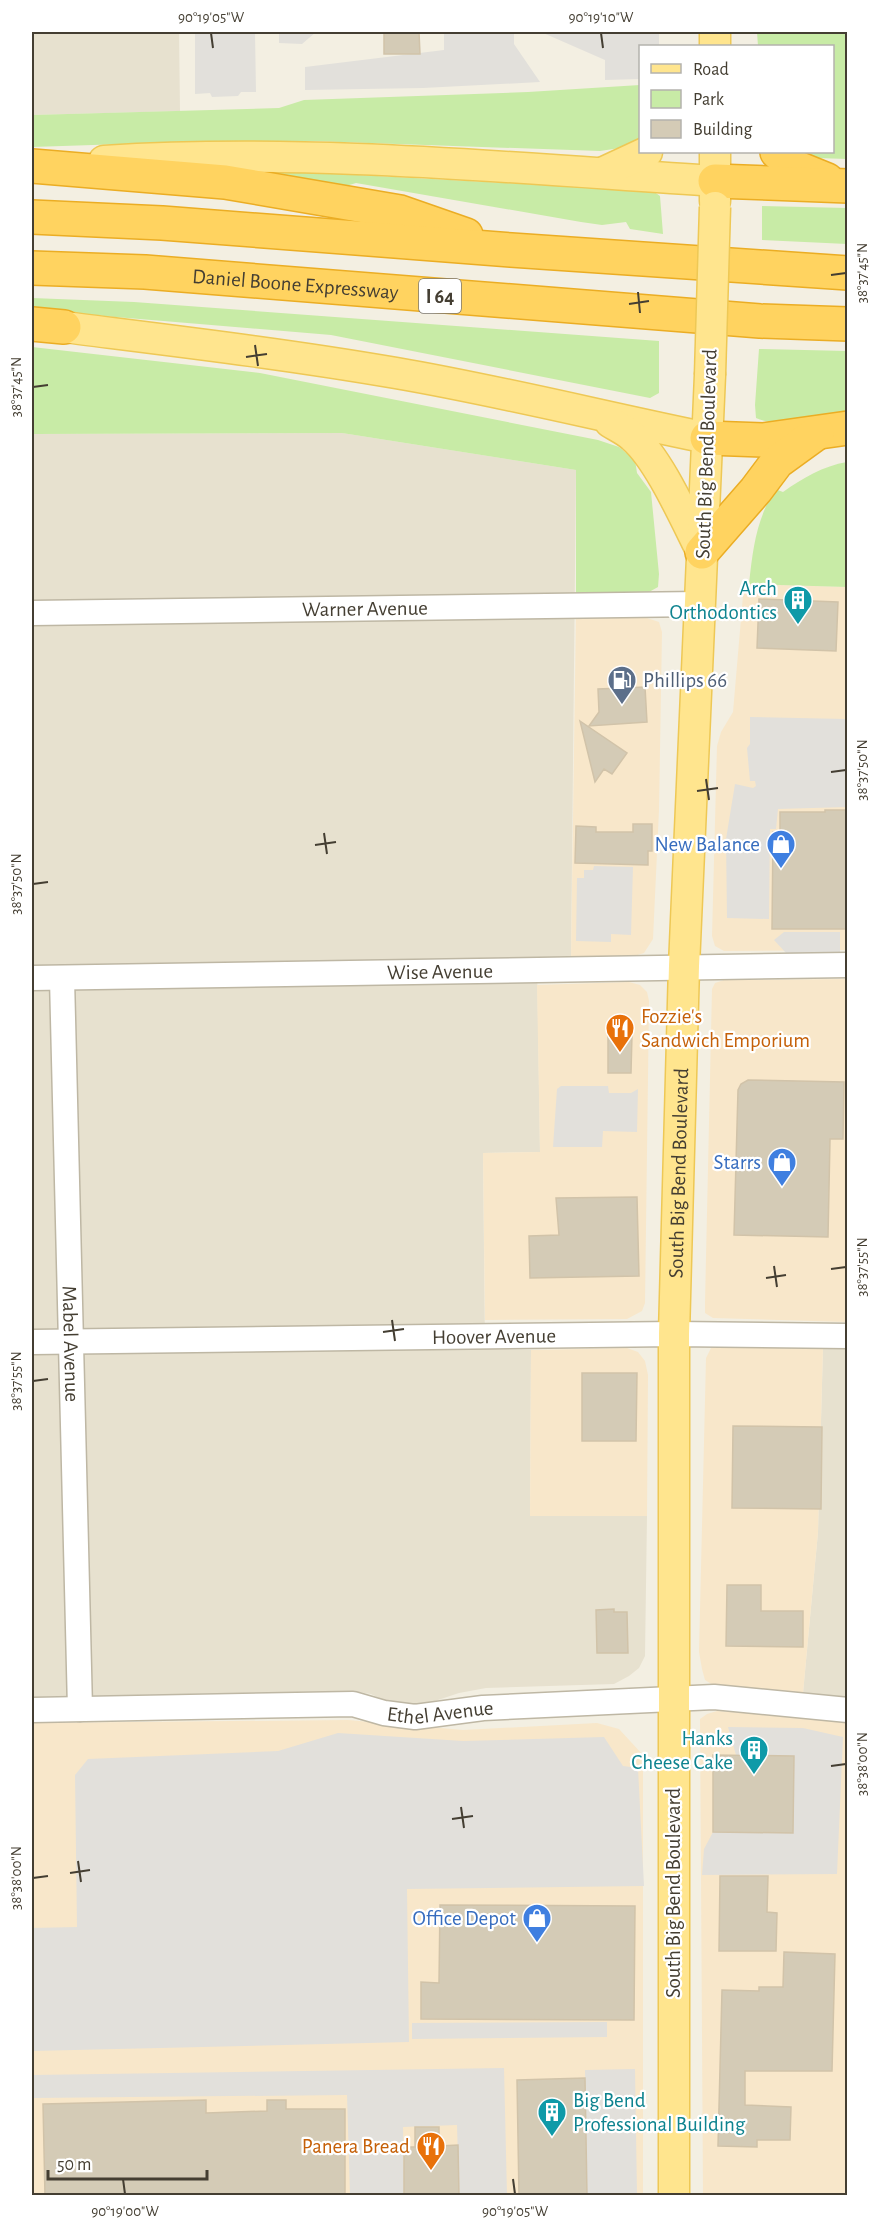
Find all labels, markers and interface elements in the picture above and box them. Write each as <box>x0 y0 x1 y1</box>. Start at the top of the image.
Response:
text: 90°19'05"W <box>178 10 245 25</box>
text: 90°19'10"W <box>569 10 634 25</box>
legend <box>639 45 834 153</box>
text: Road <box>693 61 729 79</box>
text: Park <box>693 91 725 109</box>
text: Building <box>693 121 753 139</box>
text: 38°37'45"N <box>855 243 870 303</box>
street label: Daniel Boone Expressway <box>191 266 399 303</box>
road number: I 64 <box>419 279 461 313</box>
street label: South Big Bend Boulevard <box>692 348 721 559</box>
text: 38°37'45"N <box>9 357 24 417</box>
place label: Arch Orthodontics <box>670 578 777 623</box>
building icon: Arch Orthodontics <box>782 584 814 626</box>
street label: Warner Avenue <box>302 598 428 620</box>
fuel station icon: Phillips 66 <box>606 664 638 706</box>
place label: Phillips 66 <box>643 670 727 691</box>
text: 38°37'50"N <box>855 739 870 801</box>
shop icon: New Balance <box>765 828 797 870</box>
place label: New Balance <box>655 834 760 855</box>
text: 38°37'50"N <box>9 853 24 915</box>
street label: Wise Avenue <box>387 961 493 983</box>
place label: Fozzie's Sandwich Emporium <box>641 1006 810 1051</box>
restaurant icon: Fozzie's Sandwich Emporium <box>604 1012 636 1054</box>
street label: South Big Bend Boulevard <box>666 1068 692 1279</box>
shop icon: Starrs <box>766 1146 798 1188</box>
place label: Starrs <box>714 1152 761 1173</box>
text: 38°37'55"N <box>855 1237 870 1297</box>
street label: Mabel Avenue <box>59 1285 82 1402</box>
street label: Hoover Avenue <box>432 1325 556 1348</box>
text: 38°37'55"N <box>9 1351 24 1411</box>
street label: Ethel Avenue <box>386 1698 494 1728</box>
place label: Hanks Cheese Cake <box>631 1728 733 1773</box>
text: 38°38'00"N <box>855 1732 870 1796</box>
building icon: Hanks Cheese Cake <box>738 1734 770 1776</box>
street label: South Big Bend Boulevard <box>663 1788 684 1998</box>
text: 38°38'00"N <box>9 1846 24 1910</box>
shop icon: Office Depot <box>521 1902 553 1944</box>
place label: Office Depot <box>412 1908 516 1929</box>
place label: Big Bend Professional Building <box>573 2090 746 2135</box>
building icon: Big Bend Professional Building <box>536 2096 568 2138</box>
restaurant icon: Panera Bread <box>415 2130 447 2172</box>
place label: Panera Bread <box>302 2136 410 2157</box>
scale bar <box>48 2143 207 2181</box>
text: 50 m <box>57 2156 91 2174</box>
text: 90°19'00"W <box>91 2204 159 2219</box>
text: 90°19'05"W <box>482 2204 549 2219</box>

